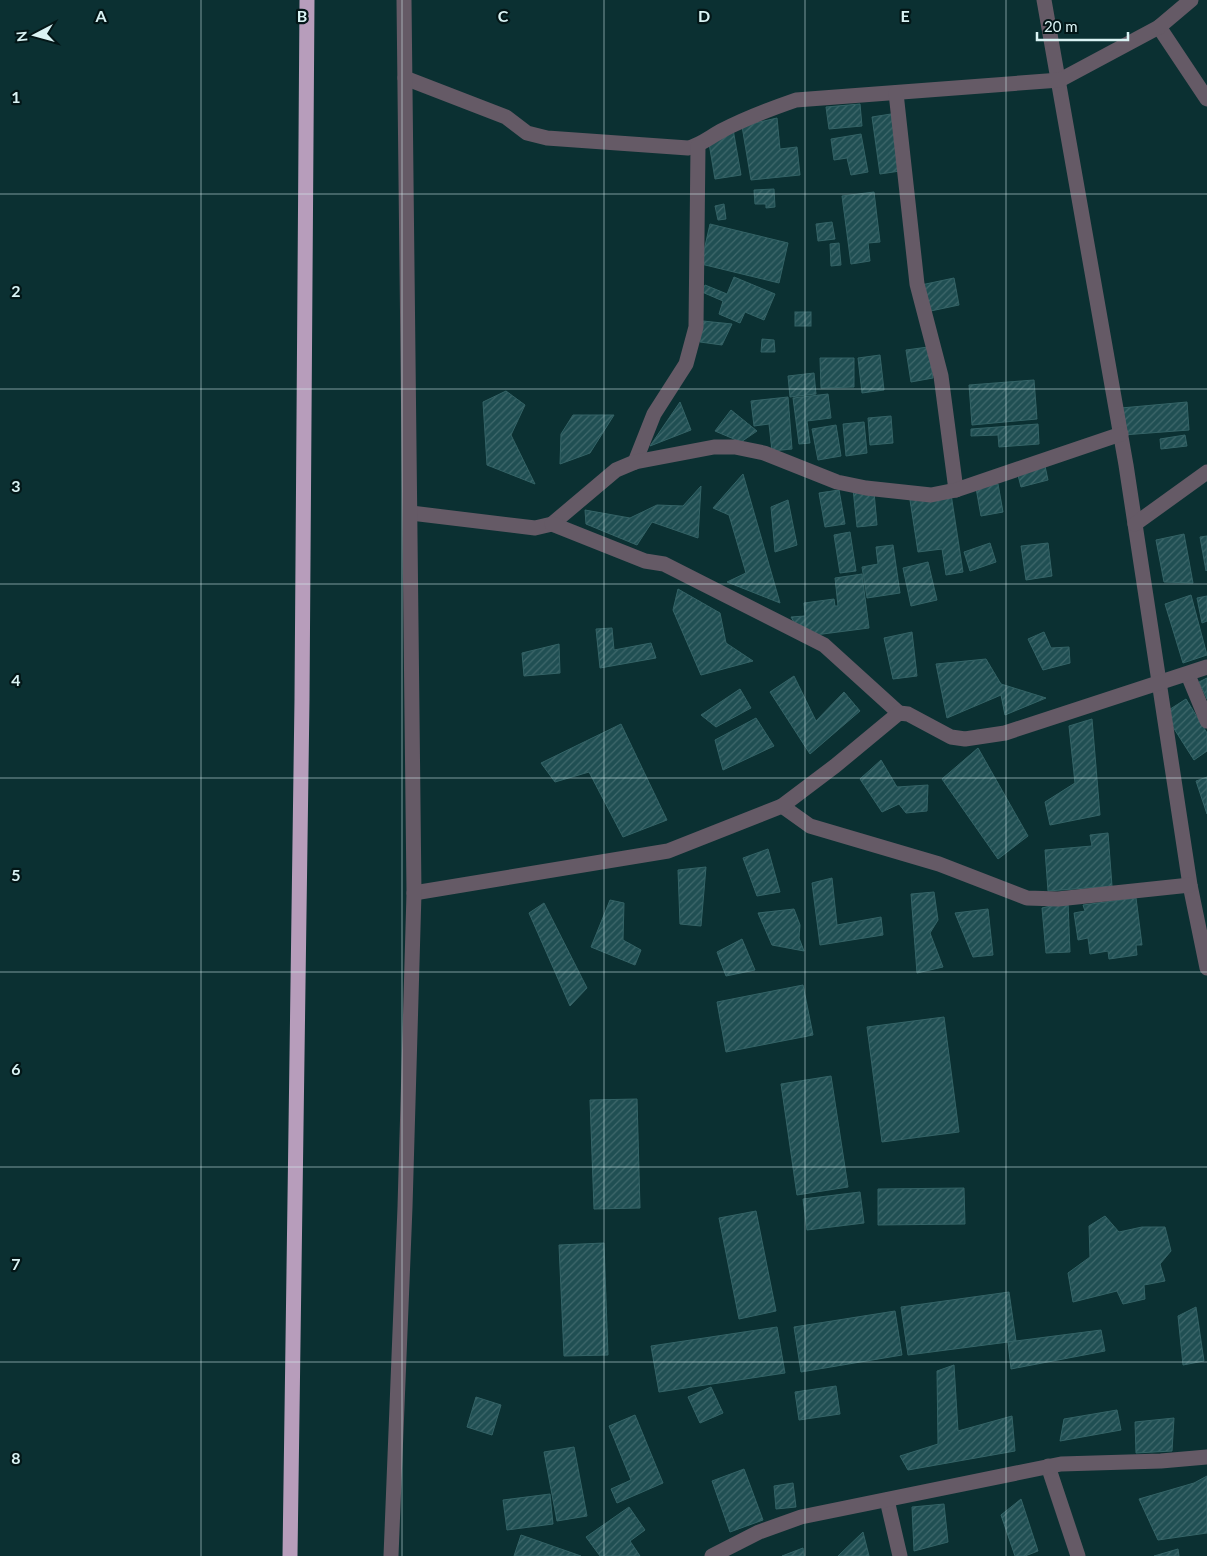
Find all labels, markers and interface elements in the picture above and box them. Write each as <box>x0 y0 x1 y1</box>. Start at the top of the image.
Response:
text: A <box>94 6 107 25</box>
text: B <box>297 6 307 25</box>
text: C <box>498 6 509 25</box>
text: D <box>698 6 710 25</box>
text: E <box>900 6 910 25</box>
north arrow <box>10 10 60 60</box>
scale bar <box>1037 10 1128 42</box>
text: 20 m <box>1044 17 1078 35</box>
text: N <box>13 30 31 43</box>
text: 1 <box>11 87 21 106</box>
text: 2 <box>11 281 21 300</box>
text: 3 <box>11 476 21 495</box>
text: 4 <box>11 670 21 689</box>
text: 5 <box>11 865 21 884</box>
text: 6 <box>11 1059 21 1078</box>
text: 7 <box>11 1254 21 1273</box>
text: 8 <box>11 1448 21 1467</box>

